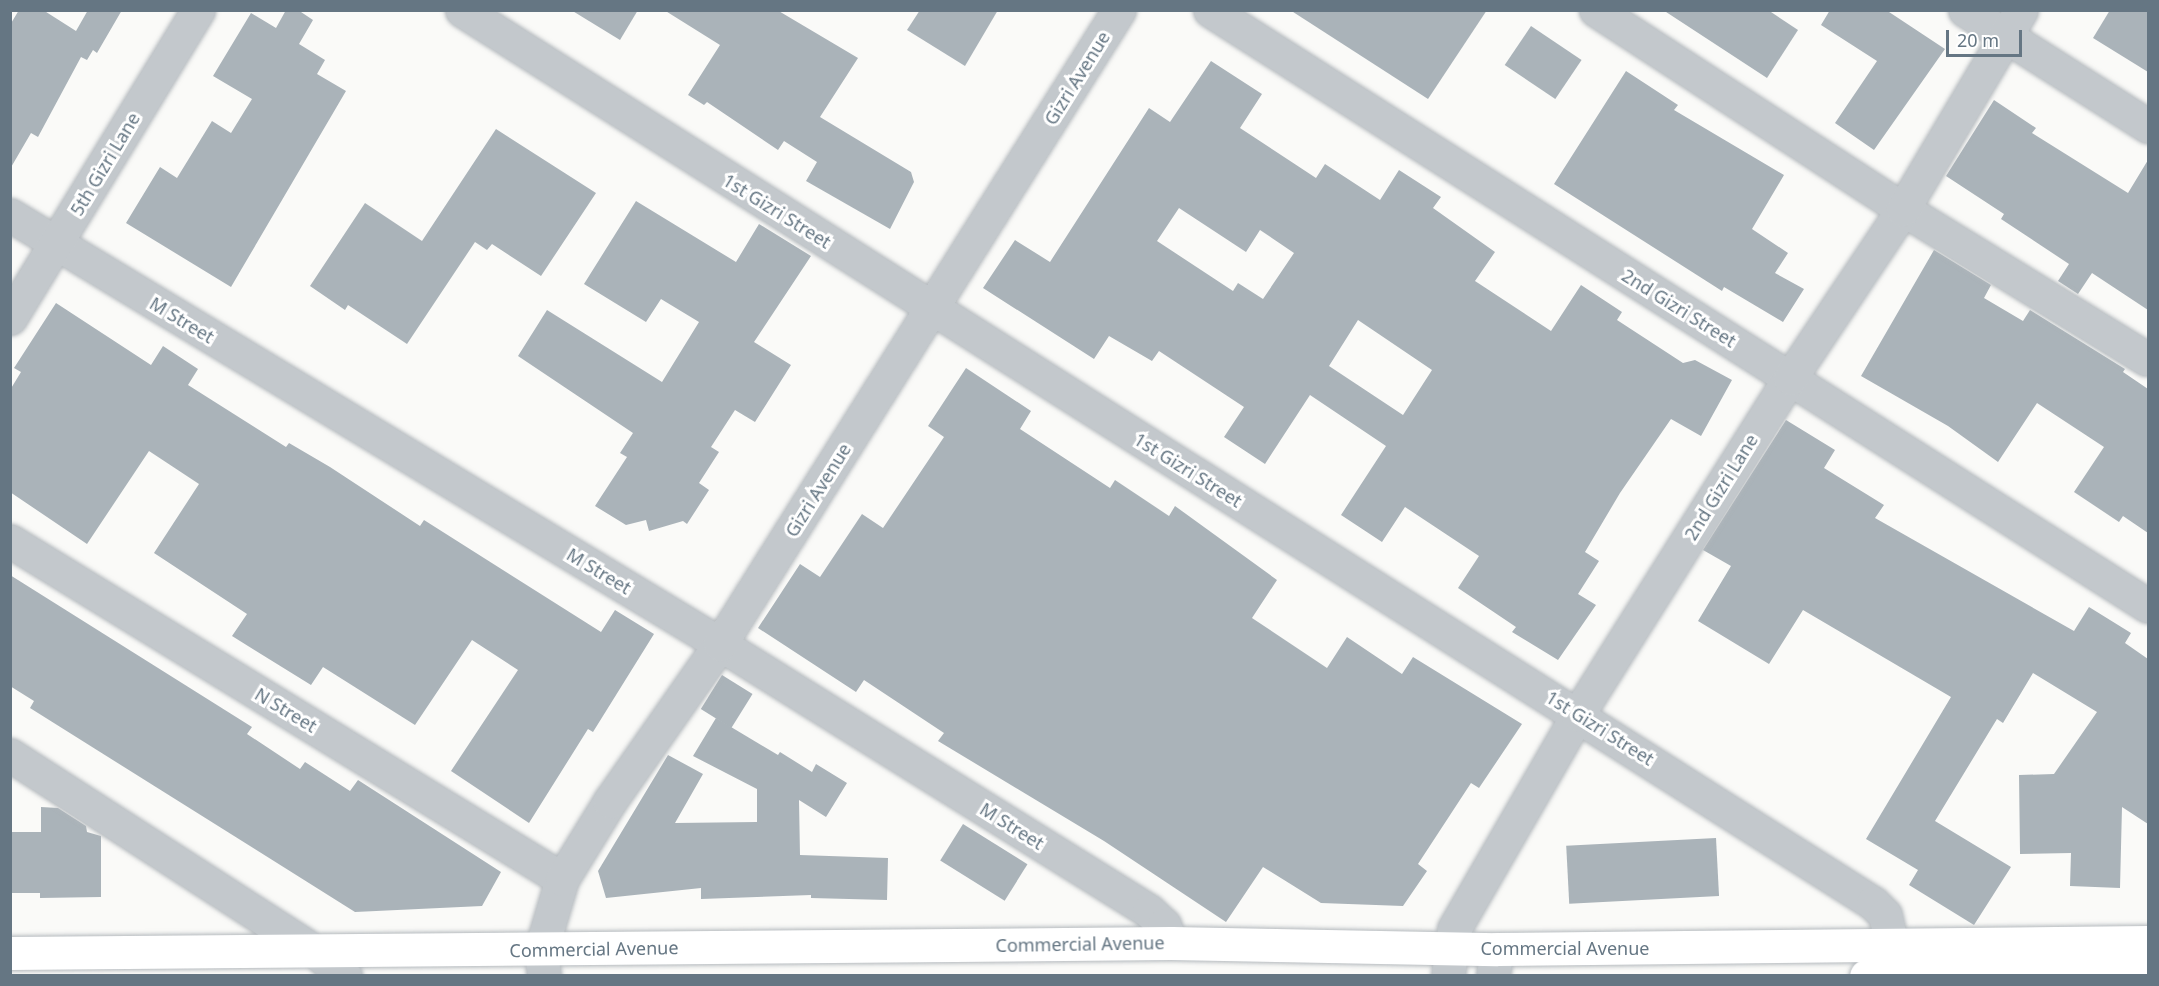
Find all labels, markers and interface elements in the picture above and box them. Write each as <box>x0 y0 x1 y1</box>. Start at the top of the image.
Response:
scale bar <box>1949 18 2026 56</box>
street label: Gizri Avenue <box>1040 27 1114 129</box>
text: 20 m <box>1957 28 1999 52</box>
street label: 5th Gizri Lane <box>66 109 144 219</box>
street label: 1st Gizri Street <box>719 169 835 253</box>
street label: 2nd Gizri Street <box>1618 264 1740 352</box>
street label: M Street <box>146 292 218 348</box>
street label: 1st Gizri Street <box>1130 428 1246 512</box>
street label: 2nd Gizri Lane <box>1680 430 1762 544</box>
street label: Gizri Avenue <box>781 439 855 541</box>
street label: M Street <box>563 543 635 599</box>
street label: N Street <box>251 683 321 737</box>
street label: 1st Gizri Street <box>1542 686 1658 770</box>
street label: M Street <box>976 798 1048 854</box>
street label: Commercial Avenue <box>995 932 1165 956</box>
street label: Commercial Avenue <box>509 937 679 961</box>
street label: Commercial Avenue <box>1480 937 1650 959</box>

